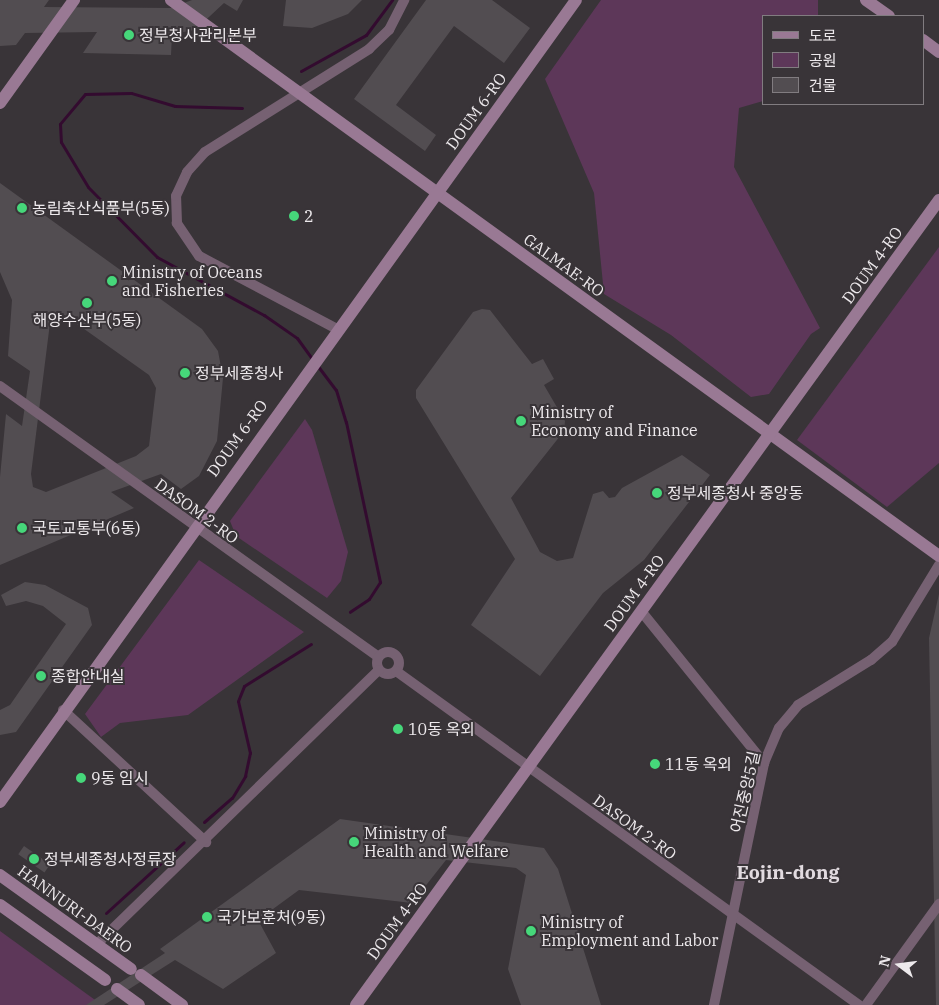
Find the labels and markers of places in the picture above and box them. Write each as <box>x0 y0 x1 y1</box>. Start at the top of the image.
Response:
place label: 정부청사관리본부 <box>139 25 257 45</box>
marker: 정부청사관리본부 <box>123 29 135 41</box>
place label: 농림축산식품부(5동) <box>32 198 170 218</box>
marker: 농림축산식품부(5동) <box>16 202 28 214</box>
place label: 2 <box>304 206 314 226</box>
marker: 2 <box>288 210 300 222</box>
place label: Ministry of Oceans and Fisheries <box>122 262 263 300</box>
marker: Ministry of Oceans and Fisheries <box>106 275 118 287</box>
marker: 해양수산부(5동) <box>81 297 93 309</box>
place label: 해양수산부(5동) <box>33 310 141 330</box>
place label: 정부세종청사 <box>195 363 283 383</box>
marker: 정부세종청사 <box>179 367 191 379</box>
place label: Ministry of Economy and Finance <box>531 402 698 440</box>
marker: Ministry of Economy and Finance <box>515 415 527 427</box>
place label: 정부세종청사 중앙동 <box>667 483 803 503</box>
marker: 정부세종청사 중앙동 <box>651 487 663 499</box>
place label: 국토교통부(6동) <box>32 518 140 538</box>
marker: 국토교통부(6동) <box>16 522 28 534</box>
place label: 종합안내실 <box>51 666 125 686</box>
marker: 종합안내실 <box>35 670 47 682</box>
place label: 10동 옥외 <box>408 719 475 739</box>
marker: 10동 옥외 <box>392 723 404 735</box>
place label: 11동 옥외 <box>665 754 732 774</box>
marker: 11동 옥외 <box>649 758 661 770</box>
place label: 9동 임시 <box>91 768 148 788</box>
marker: 9동 임시 <box>75 772 87 784</box>
place label: Ministry of Health and Welfare <box>364 823 509 861</box>
marker: Ministry of Health and Welfare <box>348 836 360 848</box>
place label: 정부세종청사정류장 <box>44 849 176 869</box>
marker: 정부세종청사정류장 <box>28 853 40 865</box>
place label: 국가보훈처(9동) <box>217 907 325 927</box>
marker: 국가보훈처(9동) <box>201 911 213 923</box>
place label: Ministry of Employment and Labor <box>541 912 718 950</box>
marker: Ministry of Employment and Labor <box>525 925 537 937</box>

